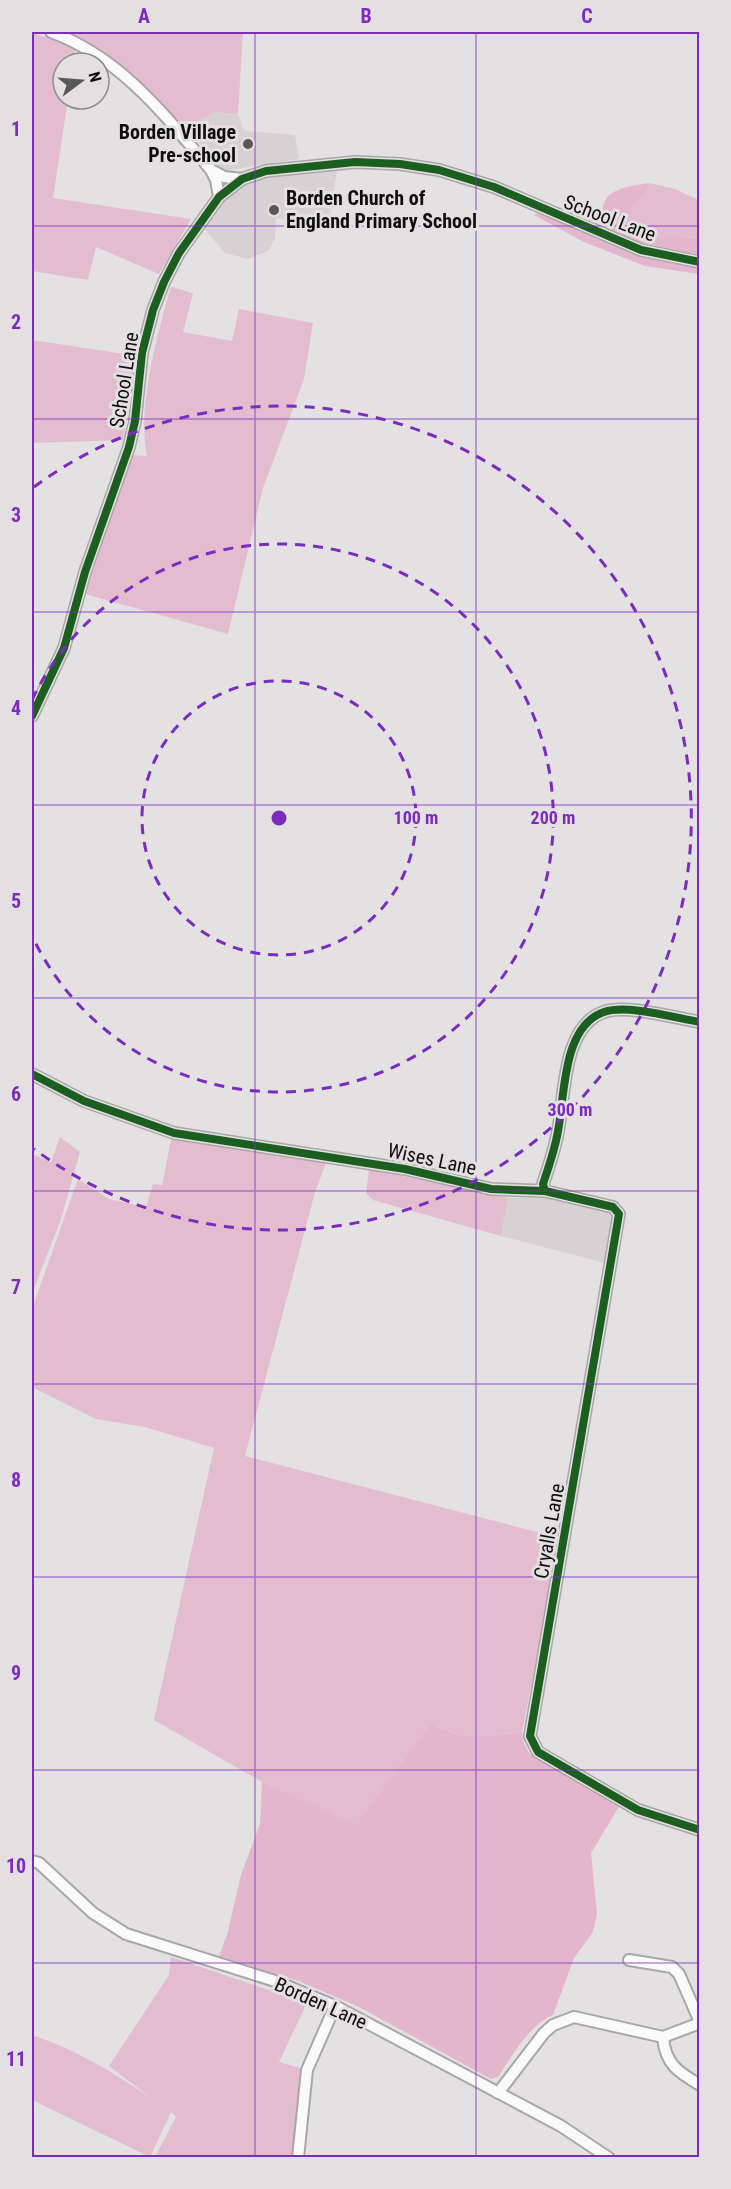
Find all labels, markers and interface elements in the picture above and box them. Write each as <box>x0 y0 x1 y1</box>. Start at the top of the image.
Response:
text: A <box>138 4 150 28</box>
text: B <box>360 4 372 28</box>
text: C <box>581 4 593 28</box>
north arrow <box>51 51 111 111</box>
text: N <box>84 70 105 84</box>
text: 1 <box>11 117 21 141</box>
place label: Borden Village Pre-school <box>119 120 236 167</box>
marker: Borden Village Pre-school <box>241 137 255 151</box>
place label: Borden Church of England Primary School <box>286 186 477 233</box>
street label: School Lane <box>561 189 659 247</box>
marker: Borden Church of England Primary School <box>267 203 281 217</box>
text: 2 <box>11 310 21 334</box>
street label: School Lane <box>105 330 143 430</box>
text: 3 <box>11 503 21 527</box>
text: 4 <box>11 696 21 720</box>
text: 100 m <box>394 807 438 828</box>
text: 200 m <box>531 807 575 828</box>
centre of rings <box>269 808 289 828</box>
text: 5 <box>11 889 21 913</box>
text: 6 <box>11 1082 21 1106</box>
text: 300 m <box>548 1099 592 1120</box>
street label: Wises Lane <box>385 1138 479 1180</box>
text: 7 <box>11 1275 21 1299</box>
text: 8 <box>11 1468 21 1492</box>
street label: Cryalls Lane <box>529 1481 569 1581</box>
text: 9 <box>11 1661 21 1685</box>
text: 10 <box>6 1854 26 1878</box>
street label: Borden Lane <box>271 1972 371 2034</box>
text: 11 <box>6 2047 26 2071</box>

